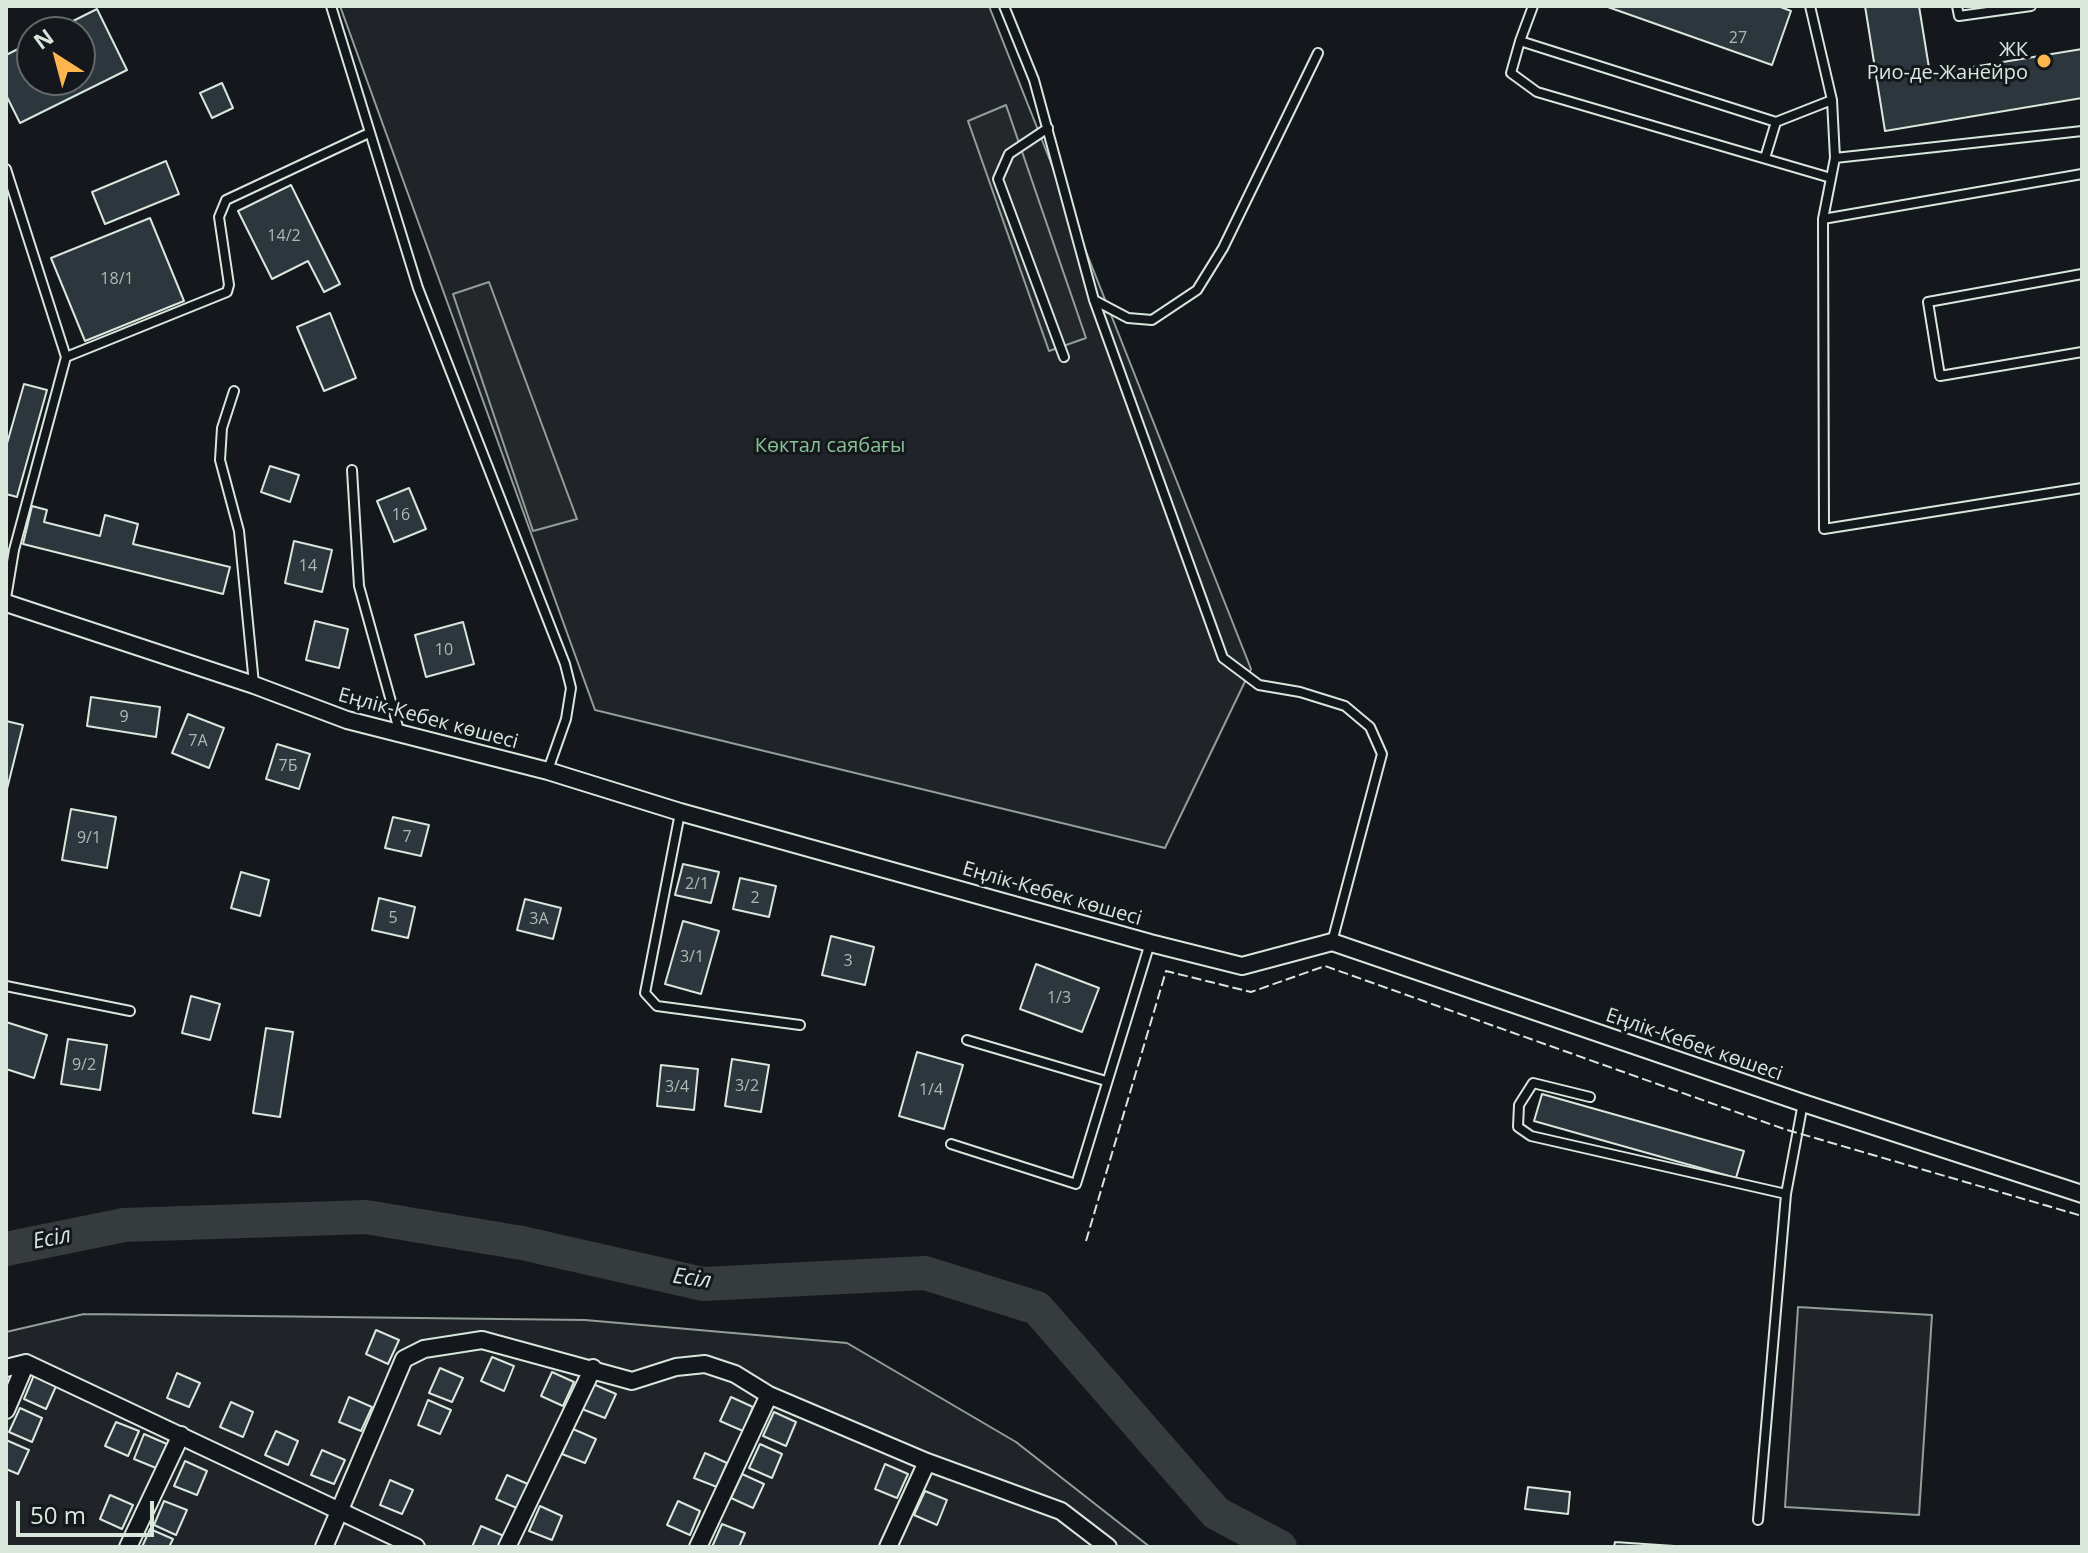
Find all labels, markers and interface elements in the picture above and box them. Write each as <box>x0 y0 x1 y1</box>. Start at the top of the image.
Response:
north arrow <box>16 16 96 96</box>
text: N <box>27 21 59 56</box>
house number: 27 <box>1729 28 1747 48</box>
place label: ЖК Рио-де-Жанейро <box>1867 38 2028 85</box>
marker: ЖК Рио-де-Жанейро <box>2035 52 2053 70</box>
house number: 14/2 <box>267 226 301 246</box>
house number: 18/1 <box>100 269 134 289</box>
park label: Көктал саябағы <box>755 434 905 458</box>
house number: 16 <box>392 505 410 525</box>
house number: 14 <box>299 556 317 576</box>
house number: 10 <box>435 640 453 660</box>
street label: Еңлік-Кебек көшесі <box>335 683 521 755</box>
house number: 9 <box>119 707 129 727</box>
house number: 7А <box>188 731 208 751</box>
house number: 7Б <box>279 756 297 776</box>
house number: 7 <box>402 827 412 847</box>
house number: 9/1 <box>77 828 101 848</box>
street label: Еңлік-Кебек көшесі <box>960 857 1144 931</box>
house number: 2/1 <box>685 874 709 894</box>
house number: 2 <box>750 888 760 908</box>
house number: 5 <box>388 908 398 928</box>
house number: 3А <box>529 909 549 929</box>
house number: 3/1 <box>680 947 704 967</box>
house number: 3 <box>843 951 853 971</box>
house number: 1/3 <box>1047 988 1071 1008</box>
street label: Еңлік-Кебек көшесі <box>1602 1003 1786 1087</box>
house number: 9/2 <box>72 1055 96 1075</box>
house number: 3/2 <box>735 1076 759 1096</box>
house number: 3/4 <box>665 1077 689 1097</box>
house number: 1/4 <box>919 1080 943 1100</box>
water label: Есіл <box>30 1222 74 1256</box>
water label: Есіл <box>671 1263 713 1295</box>
scale bar <box>20 1485 158 1535</box>
text: 50 m <box>30 1498 86 1531</box>

